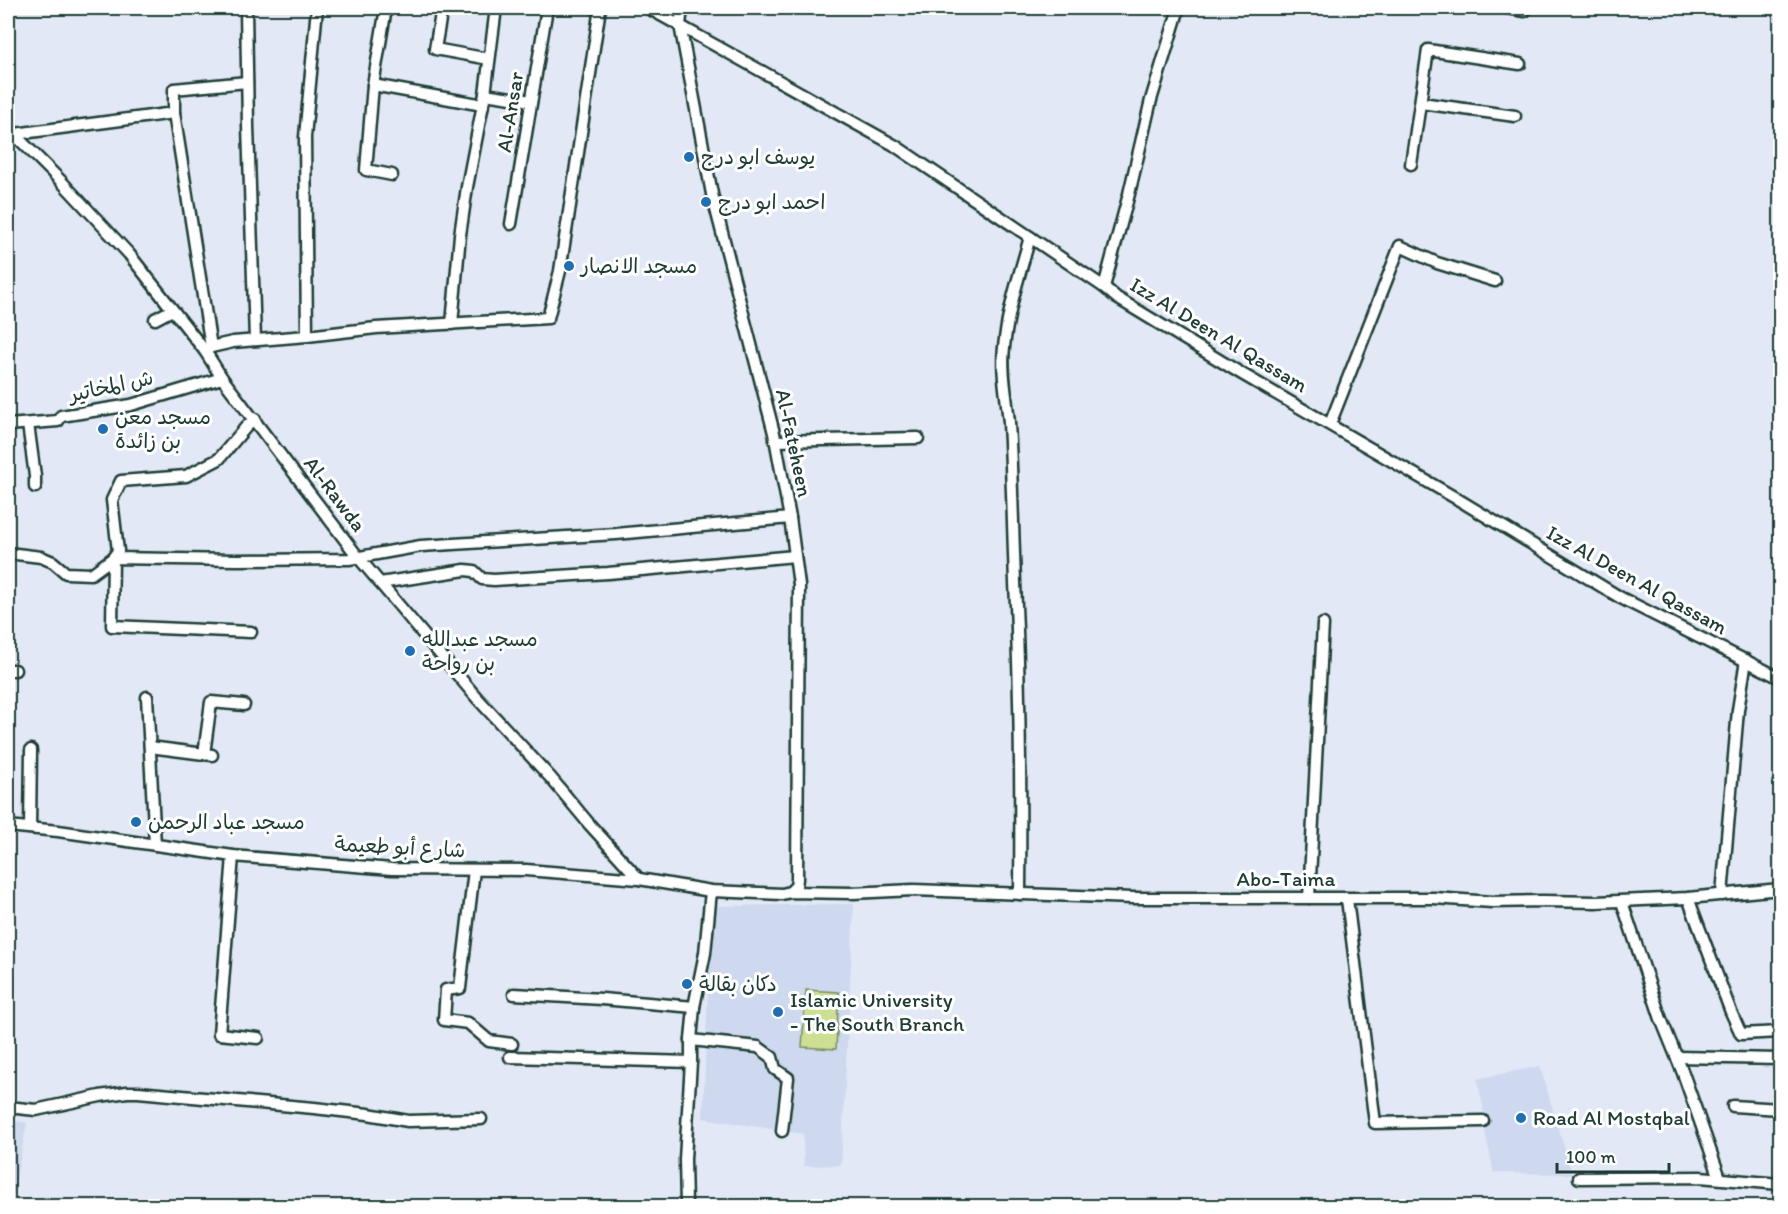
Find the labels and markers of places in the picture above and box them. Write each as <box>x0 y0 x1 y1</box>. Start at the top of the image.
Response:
place label: يوسف ابو درج <box>701 144 815 171</box>
marker: يوسف ابو درج <box>682 150 696 164</box>
place label: احمد ابو درج <box>718 189 825 216</box>
marker: احمد ابو درج <box>699 195 713 209</box>
place label: مسجد الانصار <box>579 253 697 278</box>
marker: مسجد الانصار <box>562 259 576 273</box>
place label: مسجد معن بن زائدة <box>115 404 211 454</box>
marker: مسجد معن بن زائدة <box>96 422 110 436</box>
place label: مسجد عبدالله بن رواحة <box>422 626 538 676</box>
marker: مسجد عبدالله بن رواحة <box>403 644 417 658</box>
place label: مسجد عباد الرحمن <box>148 809 305 835</box>
marker: مسجد عباد الرحمن <box>129 815 143 829</box>
place label: دكان بقالة <box>699 971 777 997</box>
marker: دكان بقالة <box>680 977 694 991</box>
place label: Islamic University - The South Branch <box>790 987 965 1036</box>
marker: Islamic University - The South Branch <box>771 1005 785 1019</box>
place label: Road Al Mostqbal <box>1533 1105 1690 1130</box>
marker: Road Al Mostqbal <box>1514 1111 1528 1125</box>

